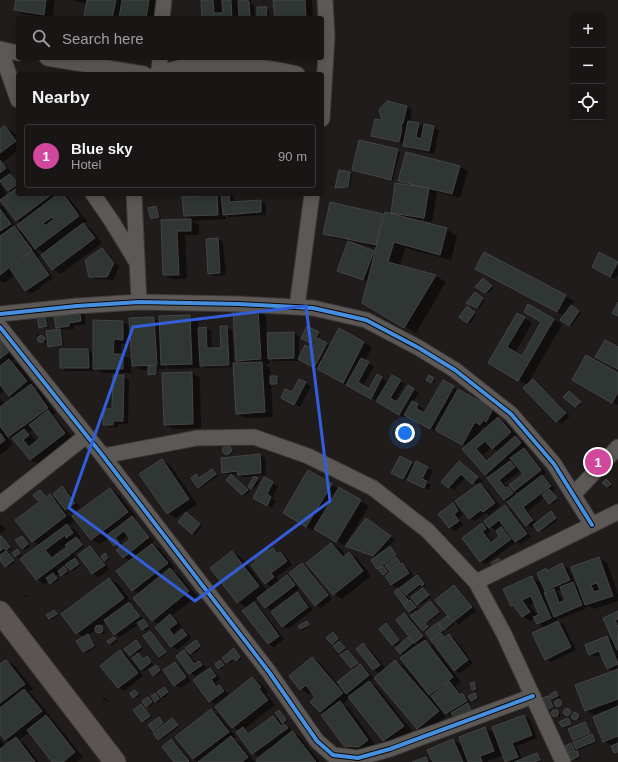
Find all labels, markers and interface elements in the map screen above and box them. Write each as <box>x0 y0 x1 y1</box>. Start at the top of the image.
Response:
map controls <box>570 12 606 120</box>
button: + <box>570 12 606 48</box>
search box <box>16 16 324 60</box>
icon: search <box>30 27 52 49</box>
text: Search here <box>62 30 144 47</box>
button: − <box>570 48 606 84</box>
button: locate <box>570 84 606 120</box>
text: Nearby <box>32 88 90 107</box>
text: Blue sky <box>71 140 133 157</box>
text: 1 <box>42 149 50 164</box>
text: 90 m <box>278 149 307 164</box>
text: Hotel <box>71 157 101 172</box>
your location <box>395 423 415 443</box>
pin: 1 <box>585 447 611 477</box>

